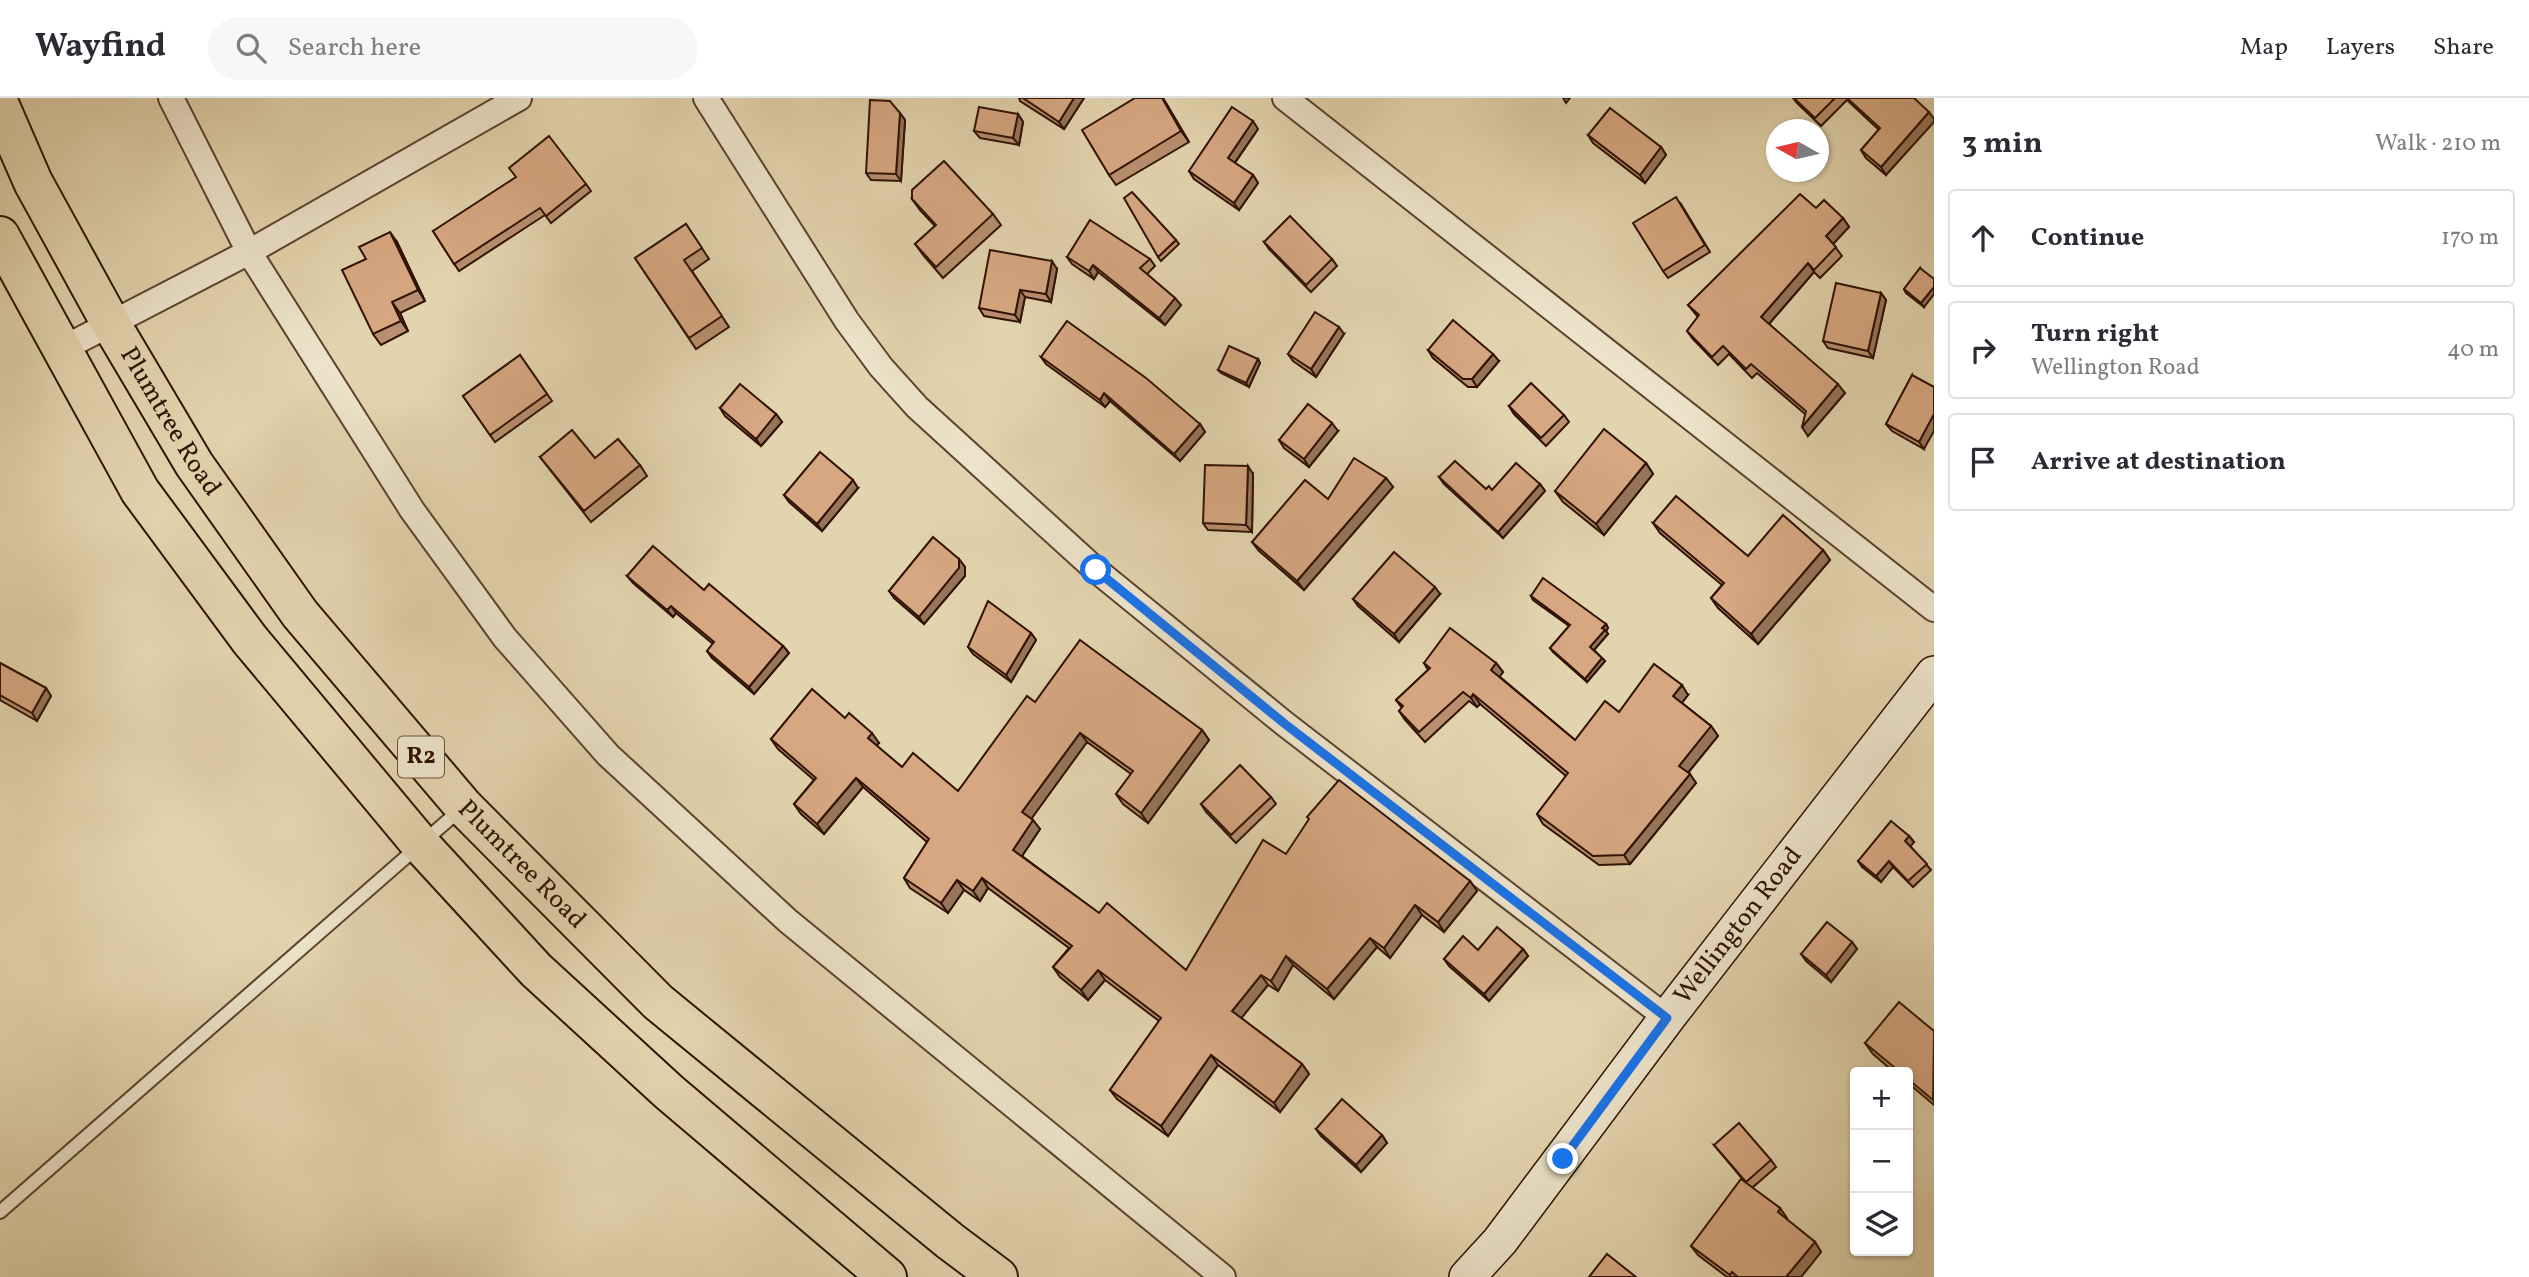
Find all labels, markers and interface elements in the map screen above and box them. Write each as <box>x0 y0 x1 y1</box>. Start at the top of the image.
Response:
search box <box>208 17 698 80</box>
text: Wayfind <box>35 25 166 71</box>
icon: search <box>232 29 270 67</box>
text: Search here <box>288 30 421 66</box>
text: Map <box>2240 31 2288 65</box>
text: Layers <box>2326 31 2395 65</box>
text: Share <box>2433 31 2494 65</box>
north arrow <box>1766 119 1829 182</box>
text: 3 min <box>1962 123 2043 165</box>
text: Walk · 210 m <box>2375 128 2501 160</box>
icon: ahead <box>1964 219 2002 257</box>
text: Continue <box>2031 220 2144 256</box>
text: 170 m <box>2441 222 2499 254</box>
text: Turn right <box>2031 316 2159 352</box>
icon: right <box>1964 331 2002 369</box>
text: 40 m <box>2447 334 2499 366</box>
street label: Plumtree Road <box>111 340 229 504</box>
text: Wellington Road <box>2031 352 2200 384</box>
icon: arrive <box>1964 443 2002 481</box>
text: Arrive at destination <box>2031 444 2286 480</box>
route start <box>1080 554 1111 585</box>
road number: R2 <box>398 736 444 778</box>
street label: Plumtree Road <box>449 792 594 937</box>
street label: Wellington Road <box>1666 840 1811 1012</box>
map controls <box>1850 1067 1913 1256</box>
button: + <box>1850 1067 1913 1130</box>
button: − <box>1850 1130 1913 1193</box>
route end <box>1547 1143 1578 1174</box>
button: layers <box>1850 1193 1913 1256</box>

